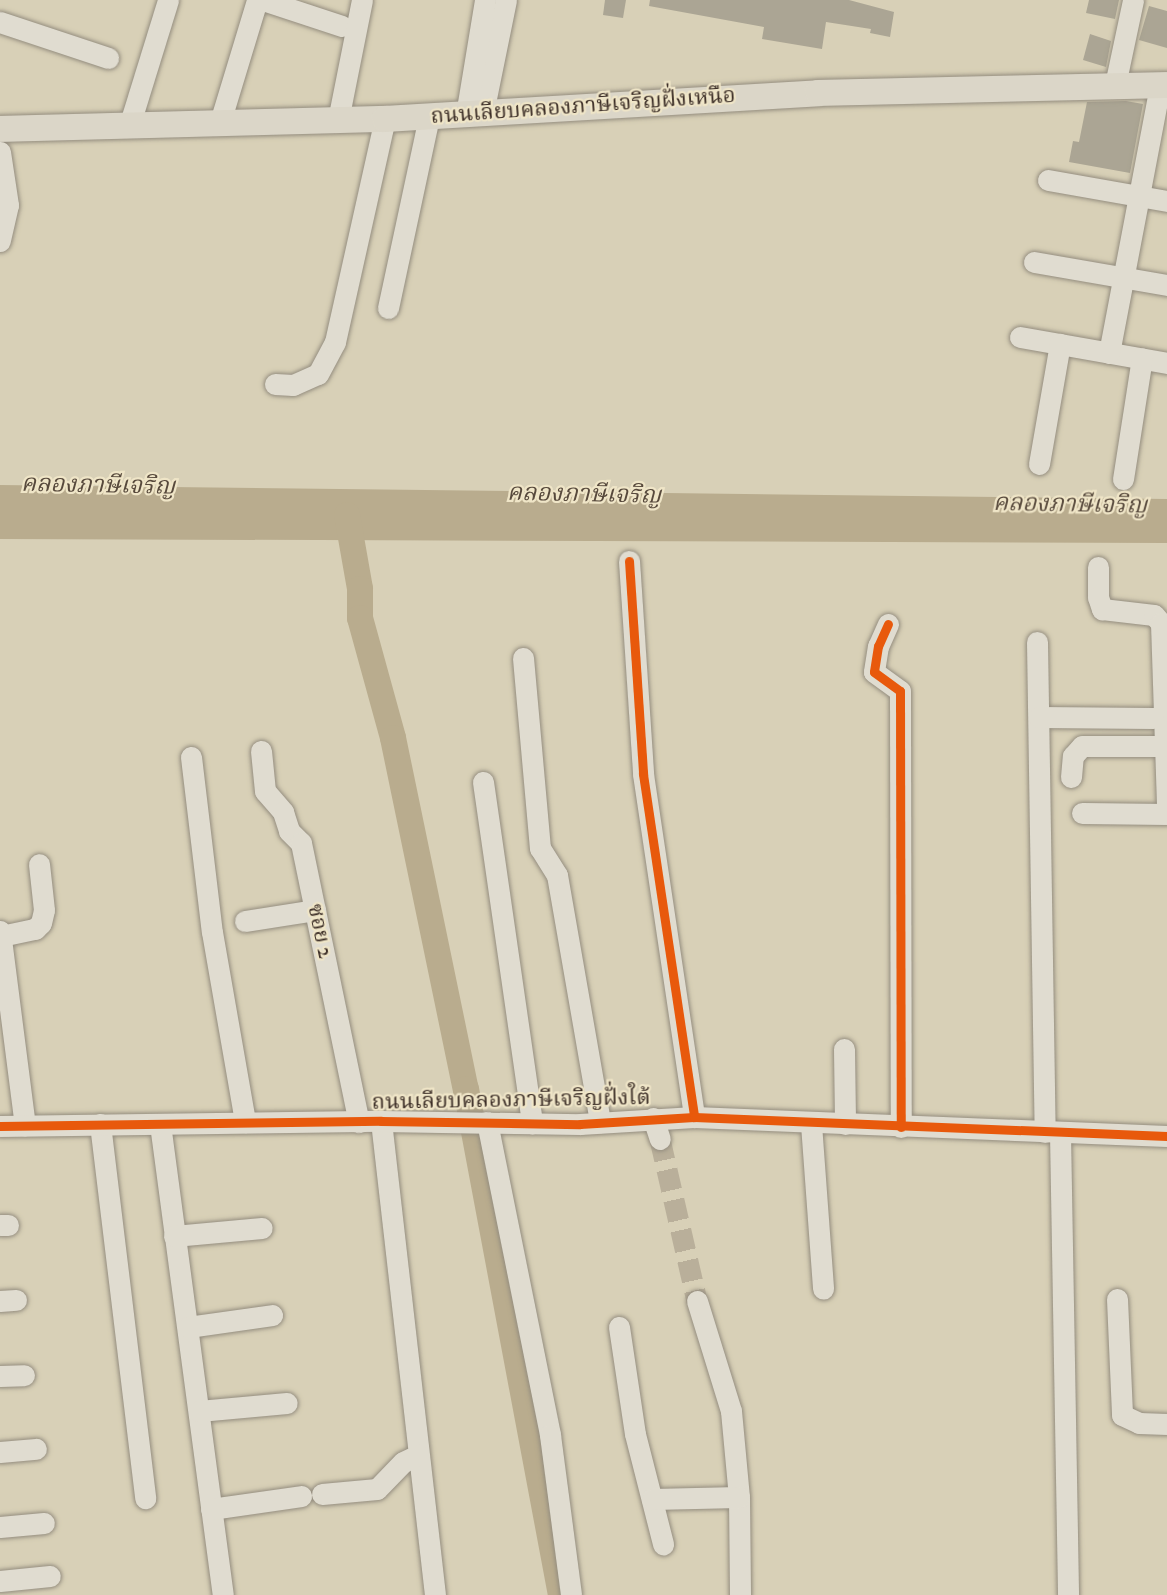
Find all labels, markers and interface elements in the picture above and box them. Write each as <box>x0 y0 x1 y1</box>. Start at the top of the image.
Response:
street label: ถนนเลียบคลองภาษีเจริญฝั่งเหนือ <box>430 82 736 130</box>
water label: คลองภาษีเจริญ <box>21 470 175 502</box>
water label: คลองภาษีเจริญ <box>507 479 661 511</box>
water label: คลองภาษีเจริญ <box>993 489 1147 521</box>
street label: ซอย 2 <box>301 901 339 961</box>
street label: ถนนเลียบคลองภาษีเจริญฝั่งใต้ <box>371 1084 651 1116</box>

